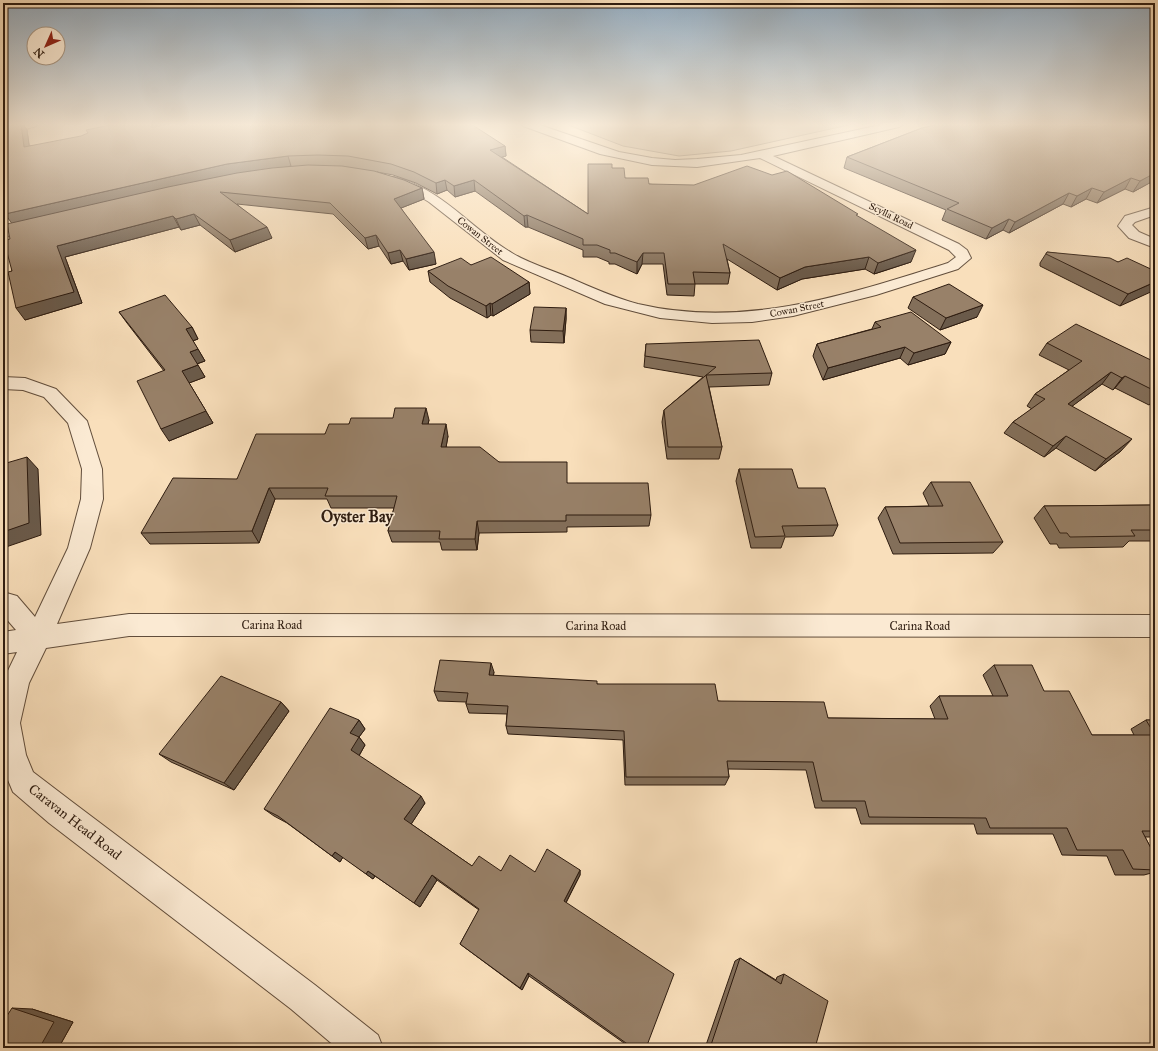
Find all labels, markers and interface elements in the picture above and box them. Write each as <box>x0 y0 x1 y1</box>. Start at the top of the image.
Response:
north arrow <box>26 26 66 66</box>
text: N <box>31 44 47 61</box>
street label: Scylla Road <box>867 200 915 232</box>
street label: Cowan Street <box>455 214 506 258</box>
street label: Cowan Street <box>769 298 826 320</box>
district label: Oyster Bay <box>321 507 394 527</box>
street label: Carina Road <box>242 618 302 632</box>
street label: Carina Road <box>566 619 626 633</box>
street label: Carina Road <box>890 619 950 633</box>
street label: Caravan Head Road <box>25 780 125 864</box>

